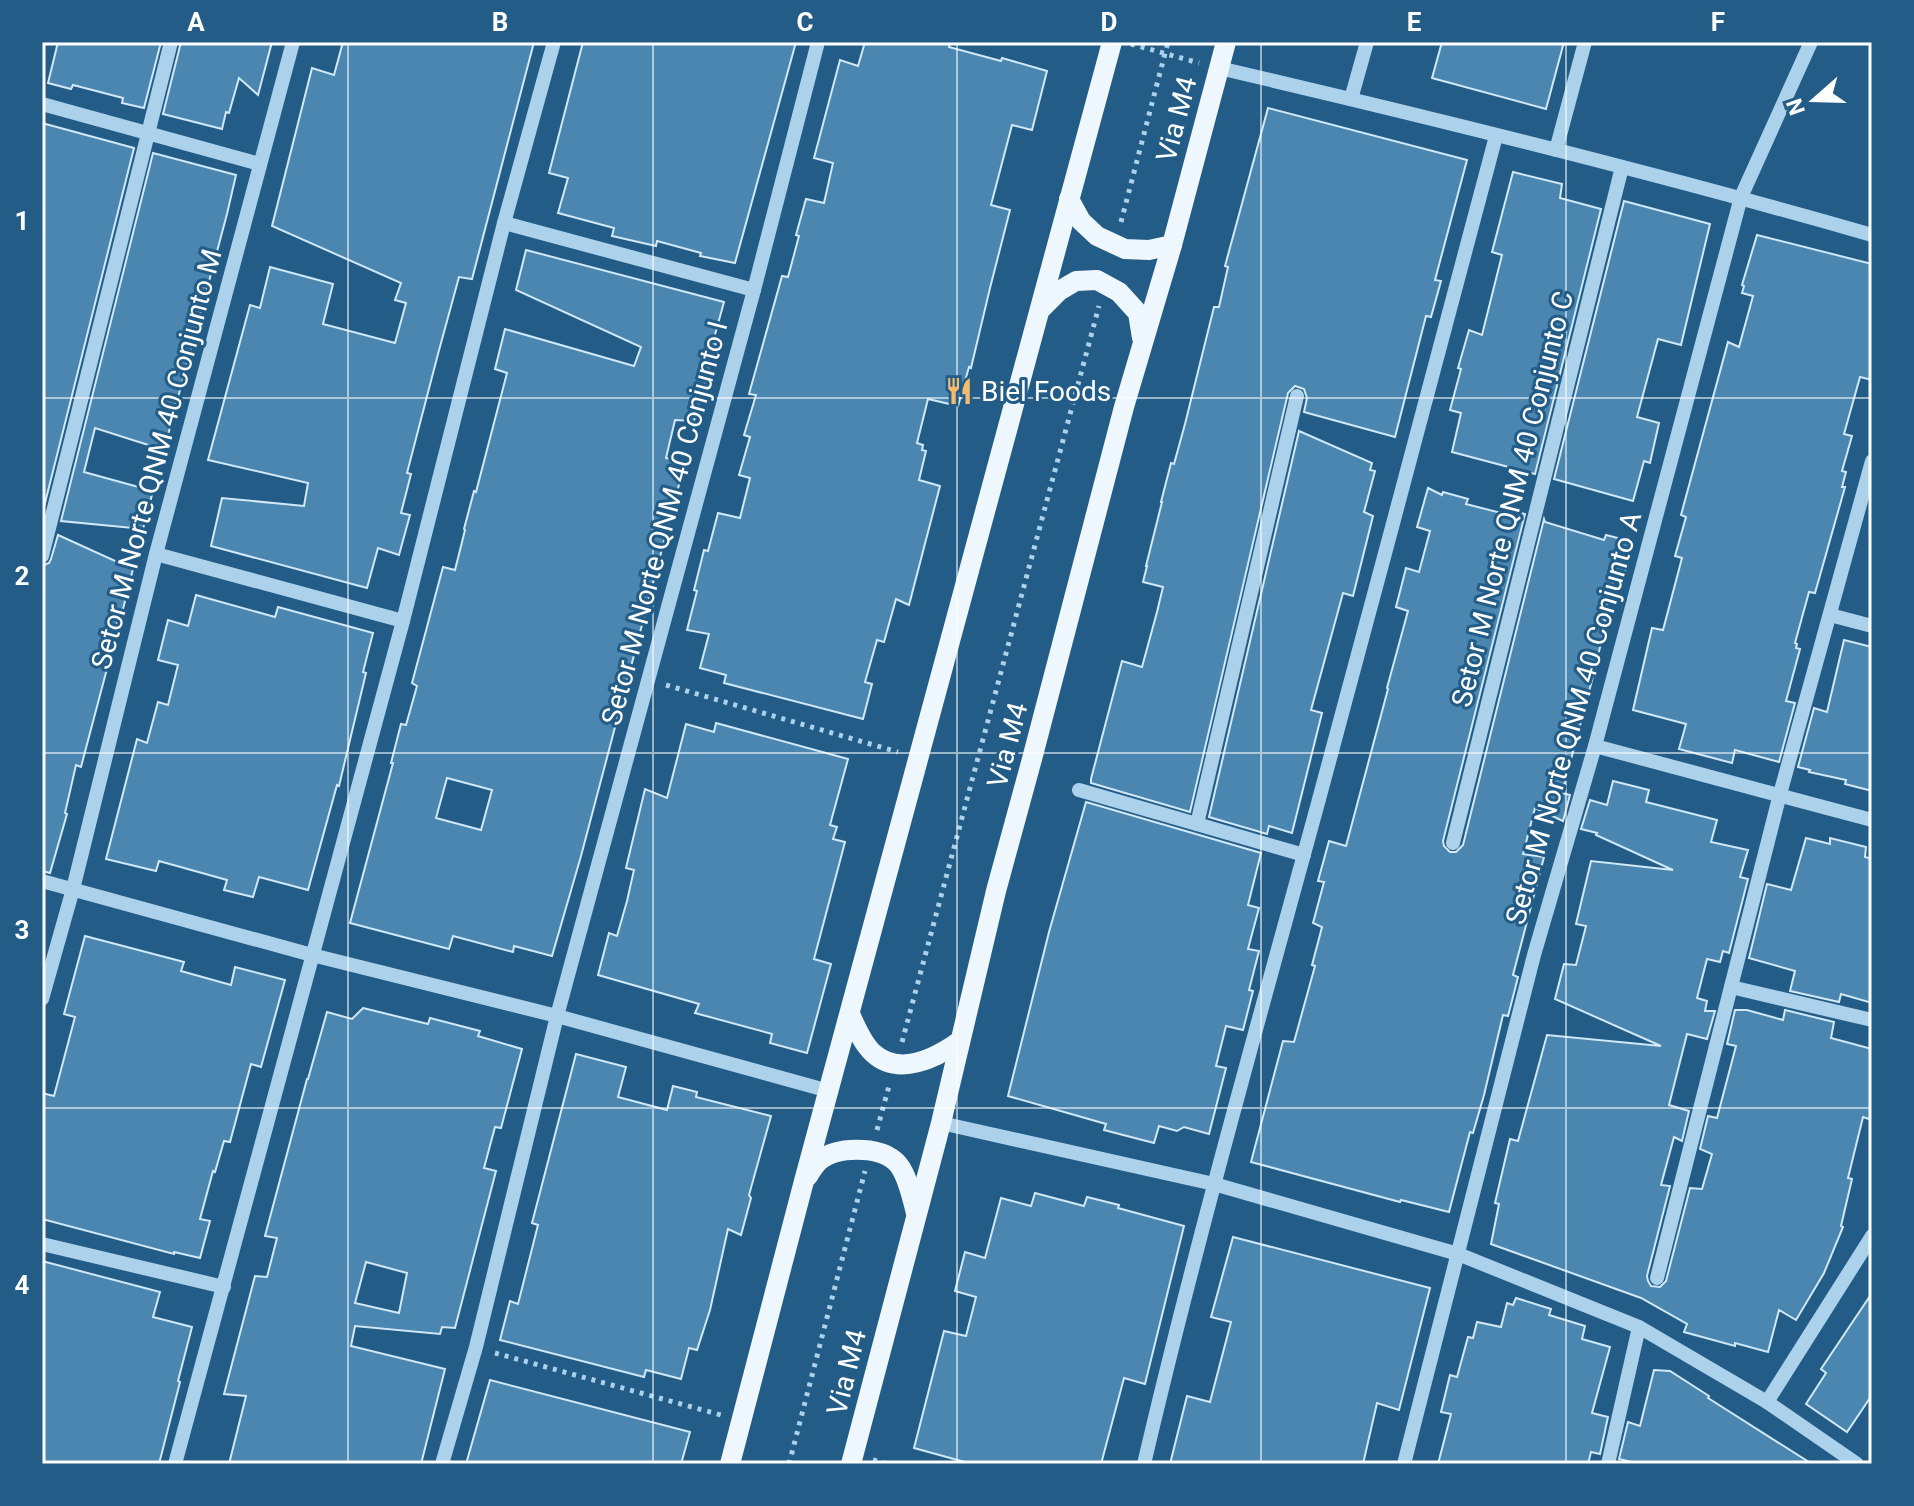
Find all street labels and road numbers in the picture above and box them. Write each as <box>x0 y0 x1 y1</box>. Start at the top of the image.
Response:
street label: Via M4 <box>1149 73 1204 165</box>
street label: Setor M Norte QNM 40 Conjunto M <box>84 245 229 673</box>
street label: Setor M Norte QNM 40 Conjunto C <box>1445 288 1580 711</box>
street label: Setor M Norte QNM 40 Conjunto I <box>595 317 734 729</box>
street label: Setor M Norte QNM 40 Conjunto A <box>1499 508 1648 928</box>
street label: Via M4 <box>980 699 1035 791</box>
street label: Via M4 <box>820 1326 873 1418</box>

